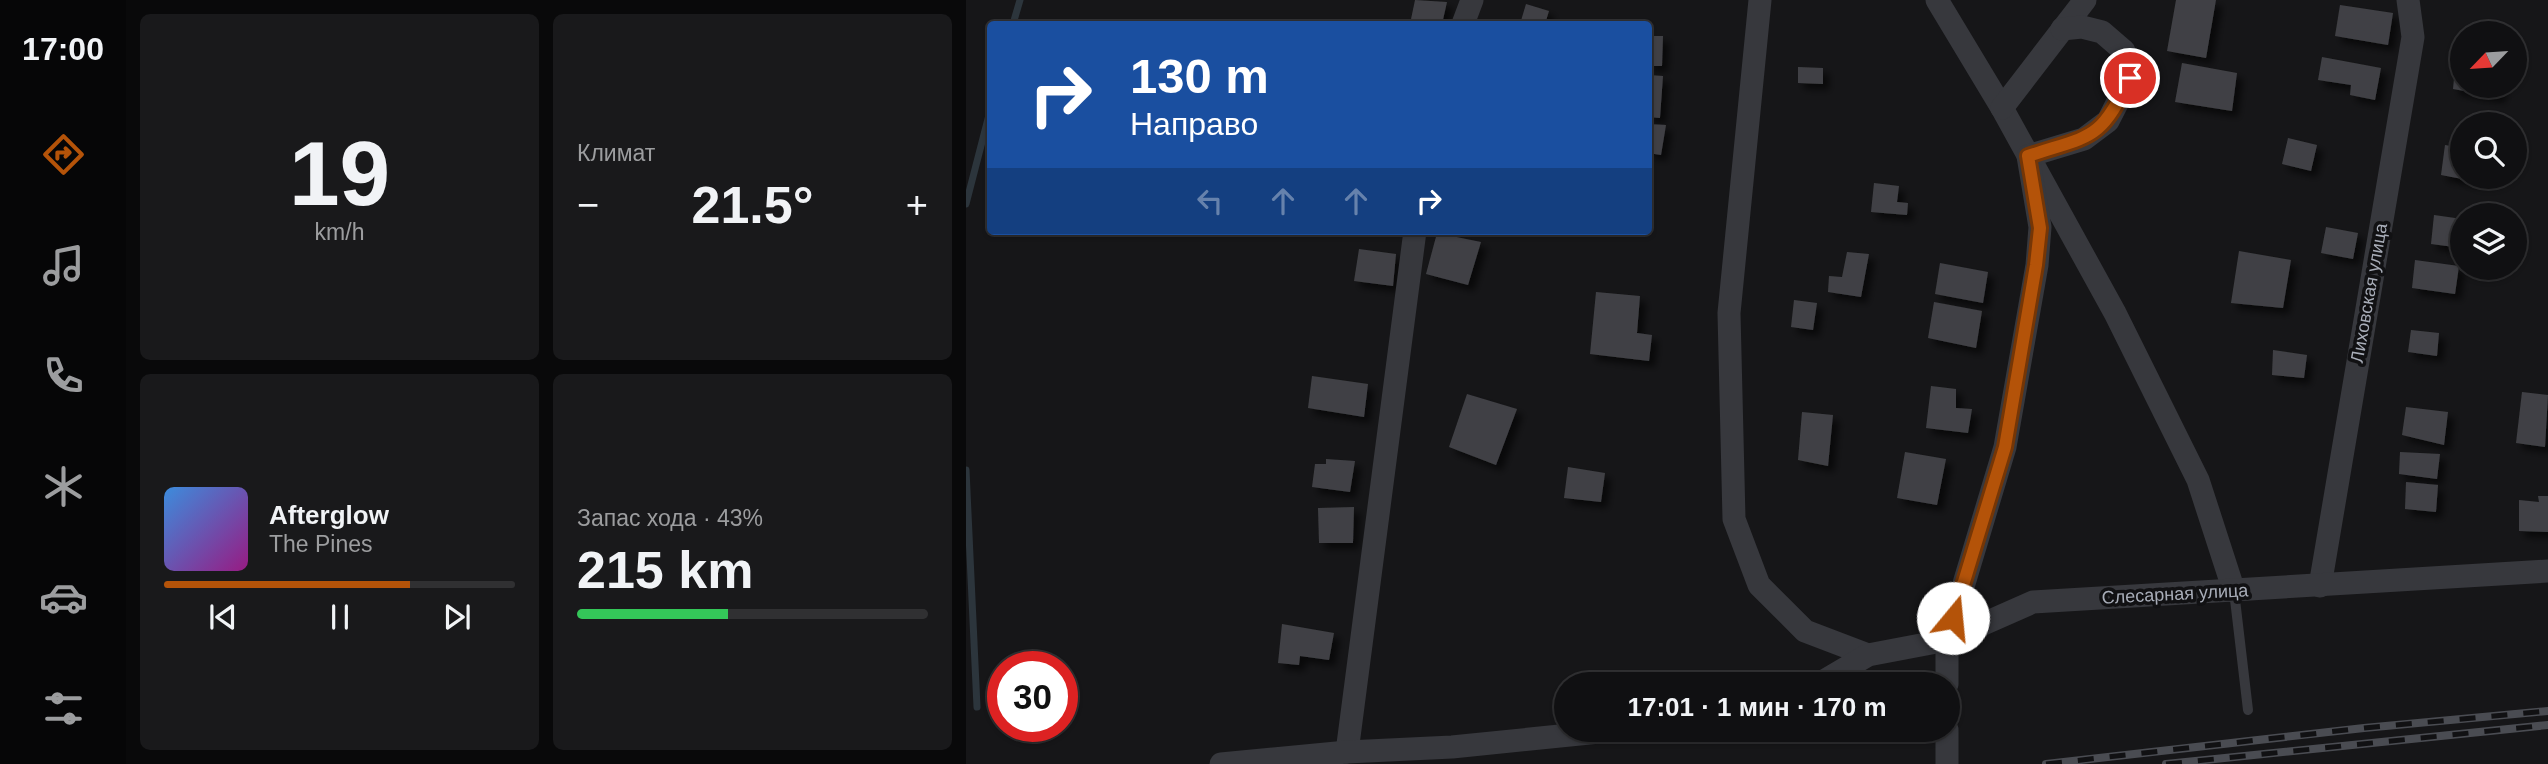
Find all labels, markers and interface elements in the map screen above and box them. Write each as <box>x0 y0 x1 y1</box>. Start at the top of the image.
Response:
north arrow <box>2450 21 2527 98</box>
map controls <box>2450 21 2527 280</box>
text: 17:00 <box>22 31 104 67</box>
pin <box>2100 48 2160 108</box>
icon: right <box>1015 49 1106 140</box>
text: 130 m <box>1130 49 1269 103</box>
icon: arrive <box>2111 59 2149 97</box>
text: Направо <box>1130 106 1258 142</box>
button: search <box>2450 112 2527 189</box>
text: 19 <box>289 123 390 224</box>
icon: directions <box>39 130 88 179</box>
text: Климат <box>577 140 655 166</box>
text: 21.5° <box>691 176 814 234</box>
icon: left <box>1191 182 1229 220</box>
icon: ahead <box>1264 182 1302 220</box>
icon: ahead <box>1337 182 1375 220</box>
icon: right <box>1410 182 1448 220</box>
text: − <box>577 184 599 226</box>
text: + <box>906 184 928 226</box>
button: layers <box>2450 203 2527 280</box>
text: km/h <box>315 219 364 245</box>
street label: Лиховская улица <box>2347 221 2391 364</box>
icon: music <box>39 241 88 290</box>
icon: phone <box>39 351 88 400</box>
icon: climate <box>39 462 88 511</box>
text: Afterglow <box>269 500 389 530</box>
text: Запас хода · 43% <box>577 505 763 531</box>
text: The Pines <box>269 531 373 557</box>
text: 215 km <box>577 541 753 599</box>
icon: car <box>39 573 88 622</box>
street label: Слесарная улица <box>2101 580 2250 608</box>
position arrow <box>1916 581 1990 655</box>
icon: previous <box>204 598 242 636</box>
icon: pause <box>321 598 359 636</box>
icon: next <box>438 598 476 636</box>
speed limit sign: 30 <box>987 651 1078 742</box>
icon: filters <box>39 684 88 733</box>
text: 17:01 · 1 мин · 170 m <box>1627 692 1887 722</box>

